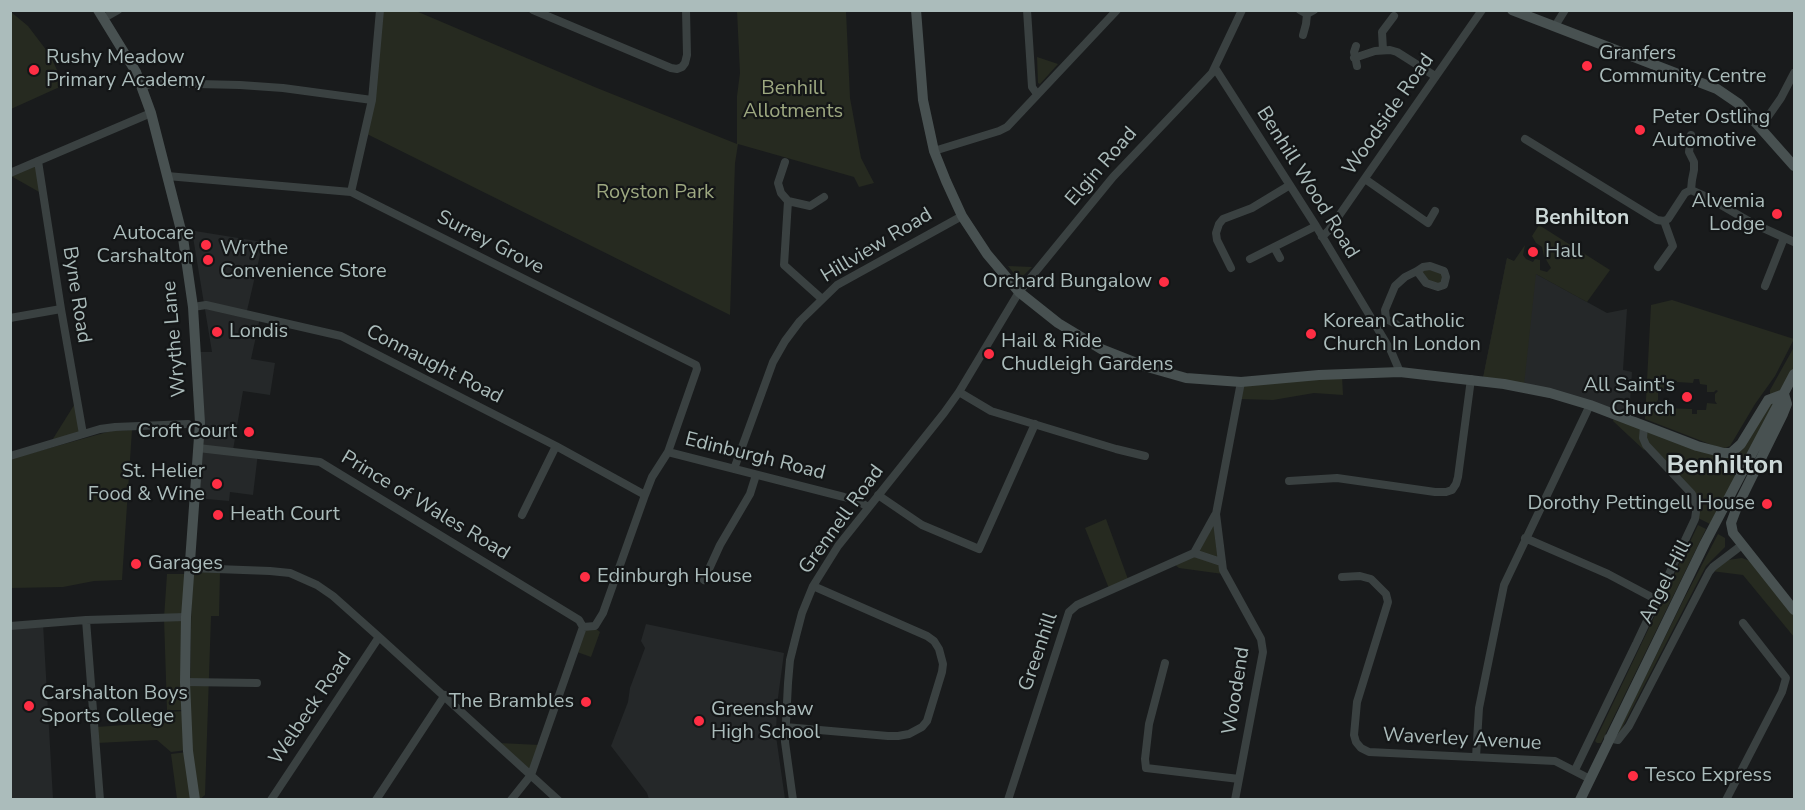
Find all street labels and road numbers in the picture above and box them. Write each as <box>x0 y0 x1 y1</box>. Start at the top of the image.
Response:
street label: Woodside Road <box>1338 50 1440 180</box>
street label: Benhill Wood Road <box>1250 102 1364 264</box>
street label: Elgin Road <box>1061 123 1143 211</box>
street label: Hillview Road <box>817 203 937 289</box>
street label: Surrey Grove <box>432 206 548 280</box>
street label: Byne Road <box>57 245 95 345</box>
street label: Wrythe Lane <box>158 280 192 398</box>
street label: Connaught Road <box>362 320 506 410</box>
street label: Edinburgh Road <box>682 428 828 486</box>
street label: Prince of Wales Road <box>336 446 514 566</box>
street label: Grennell Road <box>794 461 890 579</box>
street label: Angel Hill <box>1635 536 1697 628</box>
street label: Greenhill <box>1014 609 1064 695</box>
street label: Woodend <box>1218 645 1256 737</box>
street label: Welbeck Road <box>265 648 357 770</box>
street label: Waverley Avenue <box>1382 724 1542 756</box>

